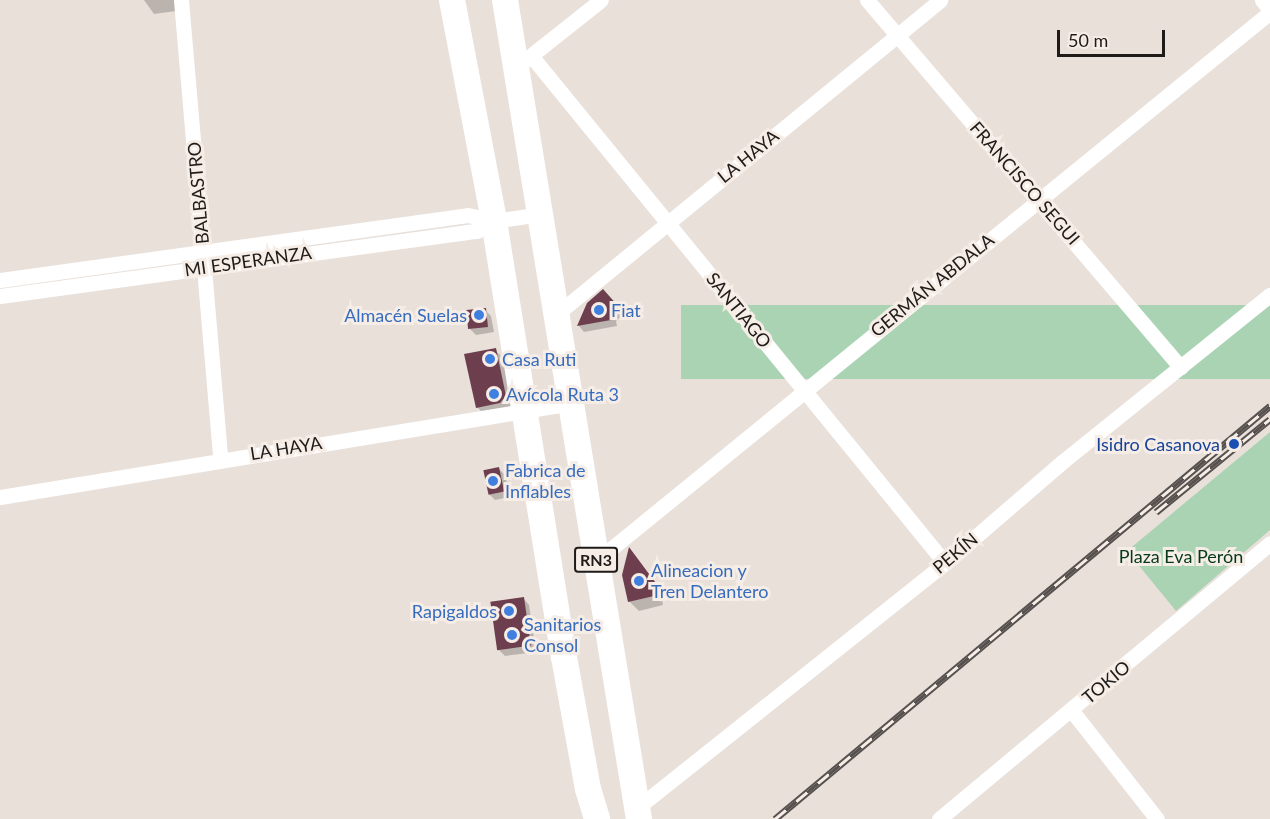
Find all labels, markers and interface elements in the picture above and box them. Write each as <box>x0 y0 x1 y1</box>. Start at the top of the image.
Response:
scale bar <box>1060 18 1168 56</box>
text: 50 m <box>1068 29 1108 51</box>
street label: FRANCISCO SEGUI <box>966 117 1084 249</box>
street label: LA HAYA <box>713 125 783 187</box>
street label: BALBASTRO <box>183 141 213 245</box>
street label: GERMÁN ABDALA <box>866 229 998 341</box>
street label: MI ESPERANZA <box>183 241 313 281</box>
street label: SANTIAGO <box>702 268 776 352</box>
place label: Fiat <box>611 299 641 321</box>
marker: Fiat <box>592 303 606 317</box>
place label: Almacén Suelas <box>344 304 467 326</box>
marker: Almacén Suelas <box>472 308 486 322</box>
place label: Casa Ruti <box>502 348 576 370</box>
marker: Casa Ruti <box>483 352 497 366</box>
place label: Avícola Ruta 3 <box>506 383 619 405</box>
marker: Avícola Ruta 3 <box>487 387 501 401</box>
street label: LA HAYA <box>248 432 324 464</box>
place label: Isidro Casanova <box>1096 433 1220 455</box>
marker: Isidro Casanova <box>1225 435 1243 453</box>
place label: Fabrica de Inflables <box>505 460 586 502</box>
marker: Fabrica de Inflables <box>486 474 500 488</box>
street label: PEKÍN <box>928 528 982 578</box>
park label: Plaza Eva Perón <box>1119 545 1243 567</box>
road number: RN3 <box>574 547 618 573</box>
place label: Alineacion y Tren Delantero <box>651 560 768 602</box>
marker: Alineacion y Tren Delantero <box>632 574 646 588</box>
place label: Rapigaldos <box>412 600 497 622</box>
marker: Rapigaldos <box>502 604 516 618</box>
place label: Sanitarios Consol <box>524 614 601 656</box>
marker: Sanitarios Consol <box>505 628 519 642</box>
street label: TOKIO <box>1078 656 1134 708</box>

